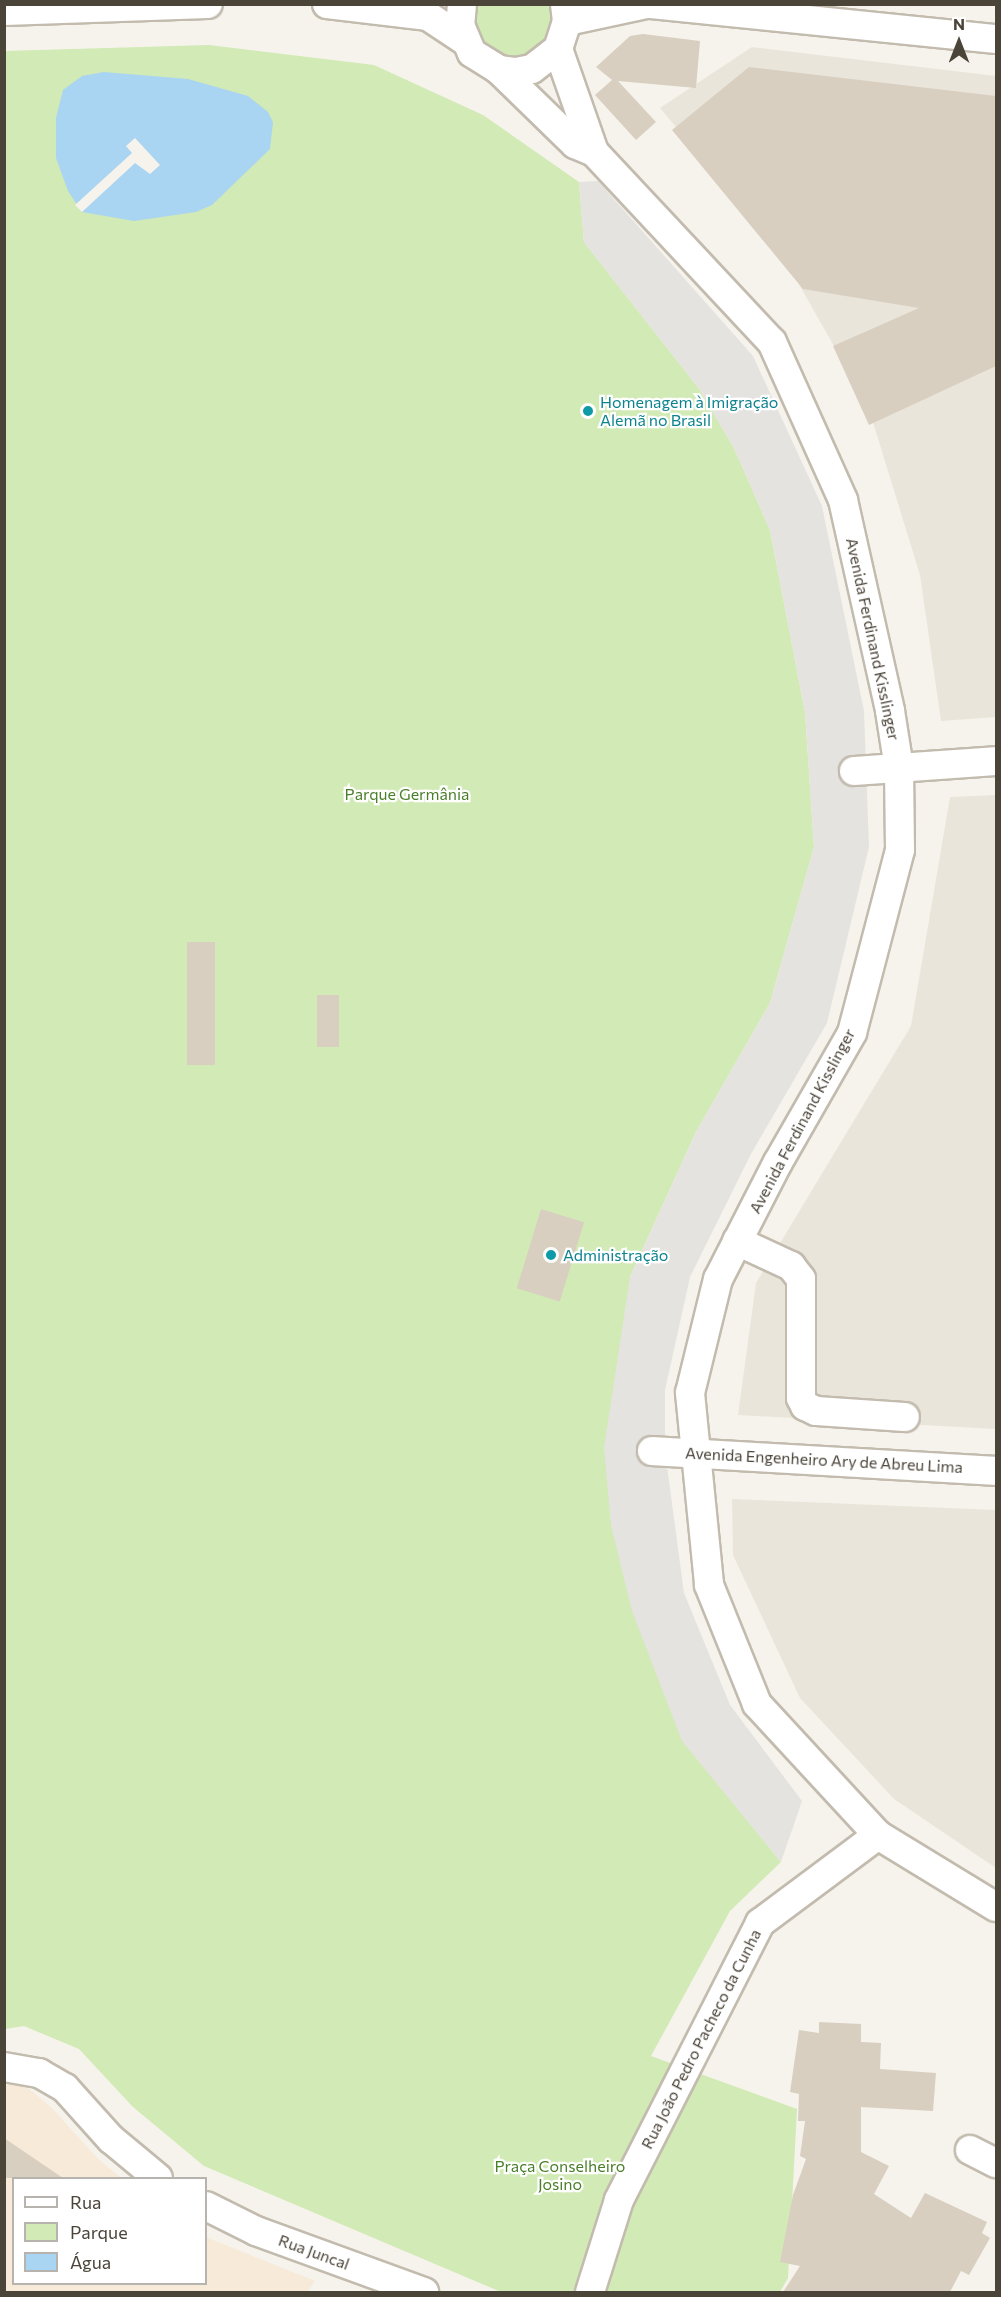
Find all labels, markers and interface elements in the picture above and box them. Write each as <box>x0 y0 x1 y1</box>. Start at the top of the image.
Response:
north arrow <box>929 12 989 72</box>
text: N <box>953 14 965 33</box>
place label: Homenagem à Imigração Alemã no Brasil <box>600 392 778 430</box>
marker: Homenagem à Imigração Alemã no Brasil <box>581 404 595 418</box>
street label: Avenida Ferdinand Kisslinger <box>842 536 904 742</box>
park label: Parque Germânia <box>345 784 469 804</box>
street label: Avenida Ferdinand Kisslinger <box>745 1025 859 1217</box>
place label: Administração <box>563 1245 668 1265</box>
marker: Administração <box>544 1248 558 1262</box>
street label: Avenida Engenheiro Ary de Abreu Lima <box>685 1443 963 1477</box>
street label: Rua João Pedro Pacheco da Cunha <box>637 1926 765 2152</box>
park label: Praça Conselheiro Josino <box>495 2156 625 2194</box>
legend <box>12 2177 207 2285</box>
text: Rua <box>70 2191 101 2213</box>
text: Parque <box>70 2221 128 2243</box>
street label: Rua Juncal <box>276 2230 352 2274</box>
text: Água <box>70 2251 111 2273</box>

